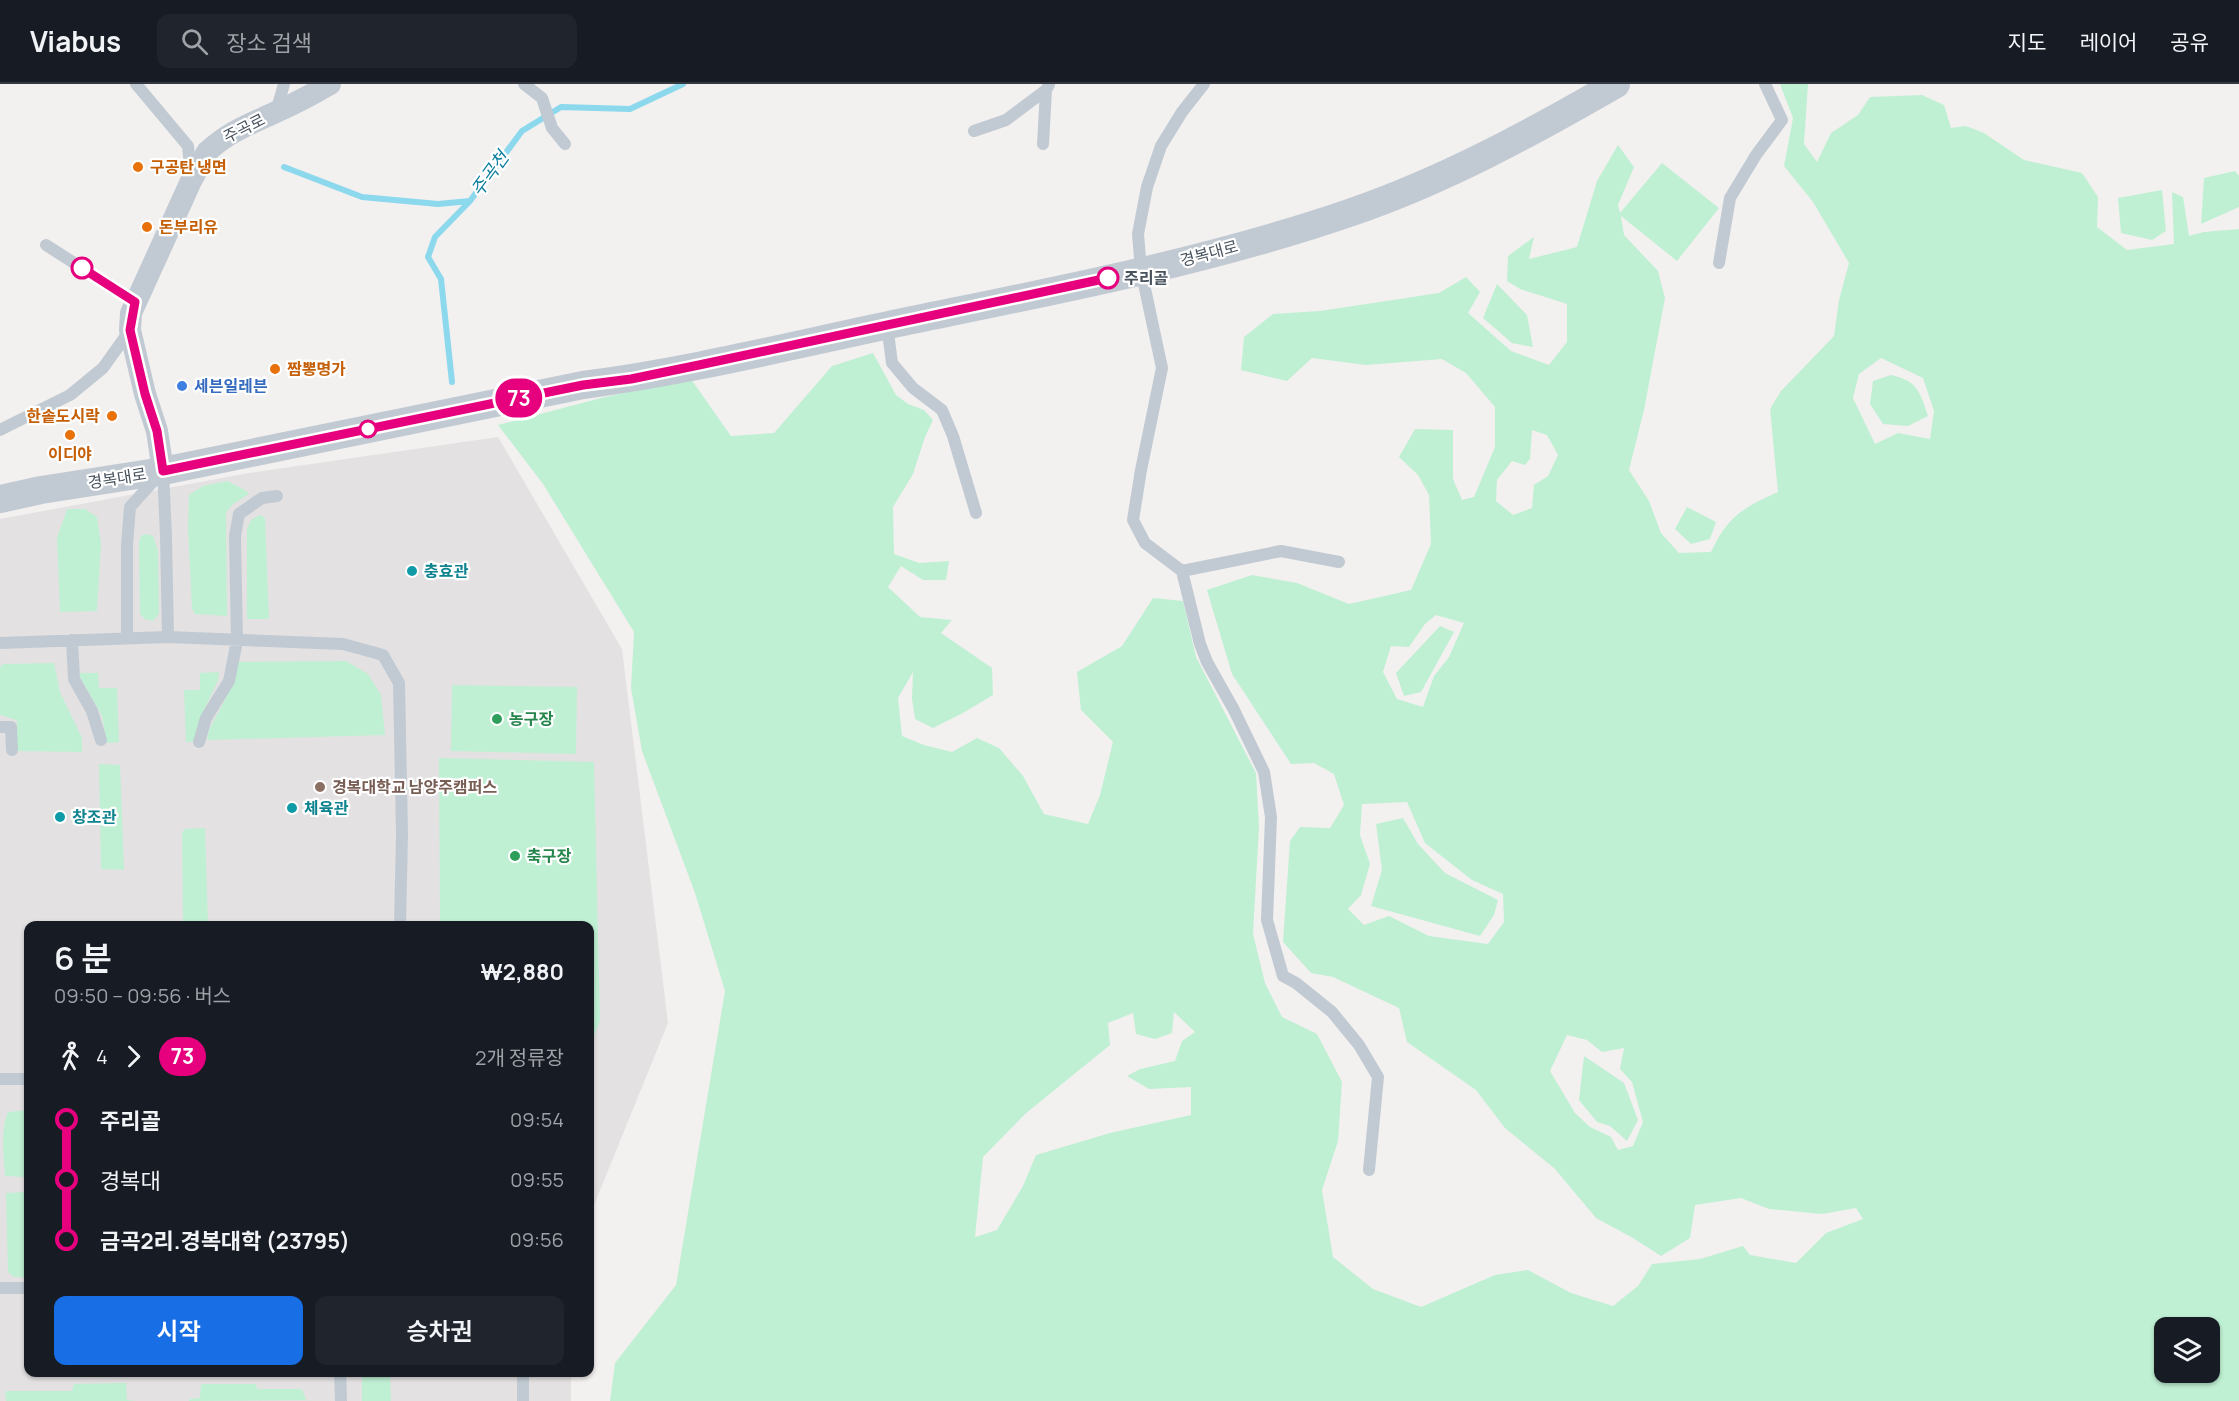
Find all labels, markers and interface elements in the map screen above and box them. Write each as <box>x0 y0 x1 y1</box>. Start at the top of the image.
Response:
search box <box>157 14 577 68</box>
text: Viabus <box>30 22 121 60</box>
icon: search <box>178 25 211 58</box>
text: 장소 검색 <box>226 28 312 58</box>
text: 지도 <box>2008 28 2046 56</box>
text: 레이어 <box>2079 28 2137 56</box>
text: 공유 <box>2170 28 2209 56</box>
street label: 주곡로 <box>219 108 269 148</box>
water label: 주곡천 <box>465 144 515 201</box>
place label: 구공탄 냉면 <box>150 156 227 178</box>
marker: 구공탄 냉면 <box>131 160 145 174</box>
place label: 돈부리유 <box>159 216 218 238</box>
marker: 돈부리유 <box>140 220 154 234</box>
street label: 경복대로 <box>1178 235 1241 271</box>
unlabelled marker <box>71 257 93 279</box>
marker: 주리골 <box>1097 267 1119 289</box>
place label: 주리골 <box>1124 267 1168 289</box>
place label: 짬뽕명가 <box>287 358 346 380</box>
marker: 짬뽕명가 <box>268 362 282 376</box>
place label: 세븐일레븐 <box>194 375 268 397</box>
line badge: 73 <box>492 378 546 418</box>
marker: 세븐일레븐 <box>175 379 189 393</box>
text: 73 <box>507 384 531 412</box>
place label: 한솥도시락 <box>26 405 100 427</box>
marker: 한솥도시락 <box>105 409 119 423</box>
unlabelled marker <box>359 420 377 438</box>
marker: 이디야 <box>63 428 77 442</box>
place label: 이디야 <box>48 443 92 465</box>
street label: 경복대로 <box>86 462 148 493</box>
place label: 충효관 <box>424 560 468 582</box>
marker: 충효관 <box>405 564 419 578</box>
place label: 농구장 <box>509 708 553 730</box>
marker: 농구장 <box>490 712 504 726</box>
place label: 경복대학교 남양주캠퍼스 <box>332 776 497 798</box>
marker: 경복대학교 남양주캠퍼스 <box>313 780 327 794</box>
place label: 체육관 <box>304 797 348 819</box>
marker: 체육관 <box>285 801 299 815</box>
place label: 창조관 <box>72 806 116 828</box>
marker: 창조관 <box>53 810 67 824</box>
place label: 축구장 <box>527 845 571 867</box>
marker: 축구장 <box>508 849 522 863</box>
text: 6 분 <box>54 935 111 980</box>
text: ₩2,880 <box>481 957 564 987</box>
text: 09:50 – 09:56 · 버스 <box>54 982 231 1009</box>
icon: walk <box>54 1040 87 1073</box>
icon: forward <box>117 1040 150 1073</box>
text: 73 <box>171 1042 194 1070</box>
text: 4 <box>96 1043 108 1070</box>
text: 2개 정류장 <box>475 1044 564 1071</box>
text: 주리골 <box>100 1106 161 1136</box>
text: 09:54 <box>510 1106 564 1133</box>
text: 경복대 <box>100 1166 161 1196</box>
text: 09:55 <box>510 1166 564 1193</box>
text: 금곡2리.경복대학 (23795) <box>100 1226 350 1256</box>
text: 09:56 <box>509 1226 564 1253</box>
button: 시작 <box>54 1296 303 1365</box>
button: 승차권 <box>315 1296 564 1365</box>
map controls <box>2154 1317 2220 1383</box>
button: layers <box>2154 1317 2220 1383</box>

